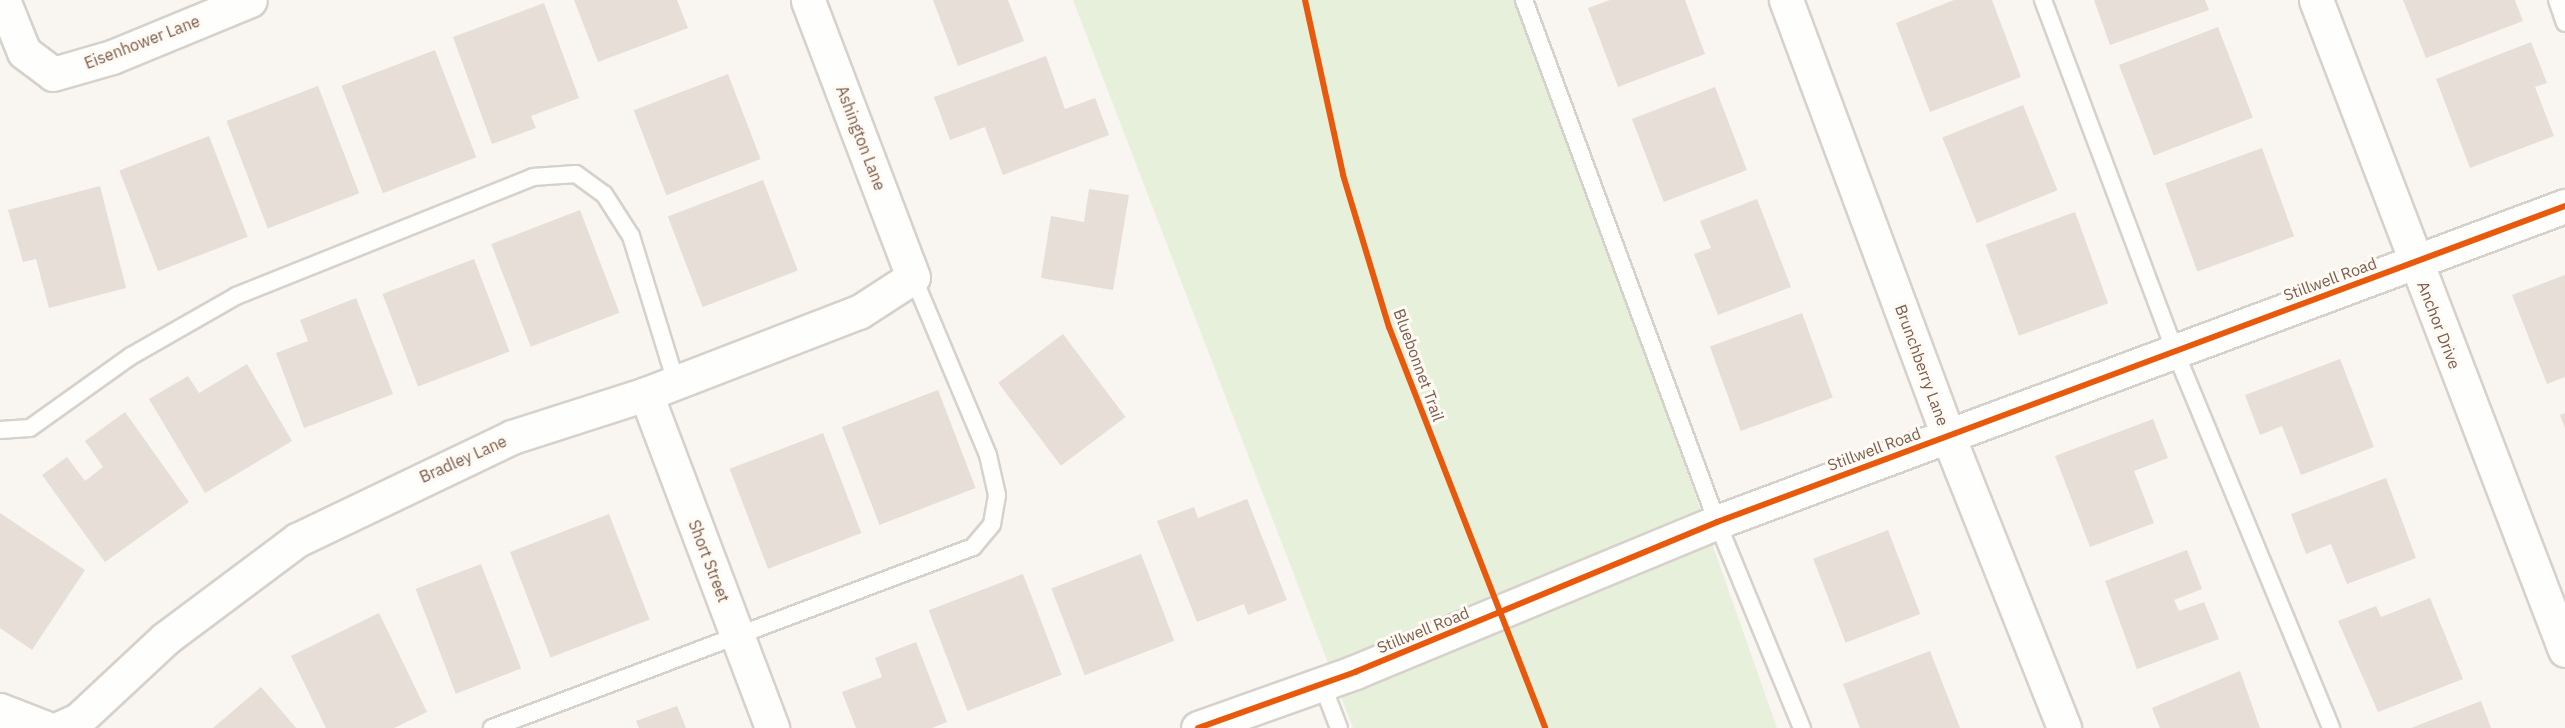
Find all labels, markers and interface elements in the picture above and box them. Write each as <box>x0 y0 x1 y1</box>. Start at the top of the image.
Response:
street label: Eisenhower Lane <box>82 11 202 73</box>
street label: Ashington Lane <box>832 83 890 193</box>
street label: Stillwell Road <box>2281 253 2379 305</box>
street label: Anchor Drive <box>2414 279 2464 371</box>
street label: Brunchberry Lane <box>1891 302 1953 428</box>
street label: Bluebonnet Trail <box>1390 306 1448 424</box>
street label: Stillwell Road <box>1825 423 1923 475</box>
street label: Bradley Lane <box>416 431 510 487</box>
street label: Short Street <box>685 517 733 605</box>
street label: Stillwell Road <box>1374 603 1472 657</box>

